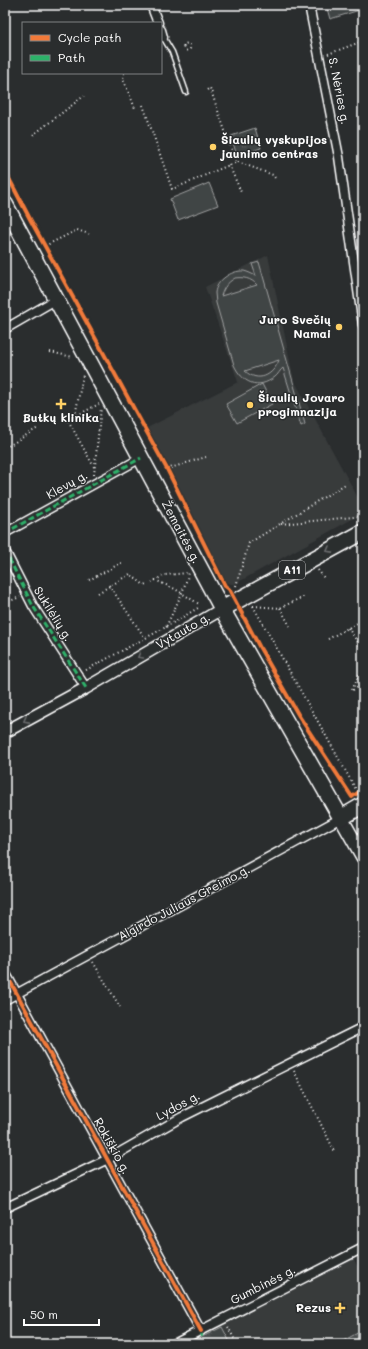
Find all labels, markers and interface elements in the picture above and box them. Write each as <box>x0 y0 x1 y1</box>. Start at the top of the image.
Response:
legend <box>22 22 162 74</box>
text: Cycle path <box>58 29 121 45</box>
text: Path <box>58 49 85 65</box>
street label: S. Nėries g. <box>326 56 354 126</box>
place label: Šiaulių vyskupijos jaunimo centras <box>220 131 327 161</box>
marker: Šiaulių vyskupijos jaunimo centras <box>208 142 218 152</box>
place label: Juro Svečių Namai <box>259 311 331 341</box>
marker: Juro Svečių Namai <box>334 322 344 332</box>
place label: Šiaulių Jovaro progimnazija <box>258 389 345 419</box>
marker: Butkų klinika <box>55 398 67 410</box>
marker: Šiaulių Jovaro progimnazija <box>245 400 255 410</box>
place label: Butkų klinika <box>23 409 99 425</box>
street label: Klevų g. <box>43 466 90 502</box>
street label: Žemaitės g. <box>159 497 205 566</box>
one-way arrow <box>326 546 333 553</box>
road number: A11 <box>279 561 305 579</box>
street label: Sukilėlių g. <box>31 583 77 644</box>
street label: Vytauto g. <box>152 608 213 652</box>
one-way arrow <box>136 652 144 659</box>
one-way arrow <box>23 716 31 723</box>
street label: Algirdo Juliaus Greimo g. <box>115 861 252 944</box>
street label: Lydos g. <box>153 1087 202 1123</box>
street label: Rokiškio g. <box>91 1114 135 1177</box>
street label: Gumbinės g. <box>227 1261 298 1307</box>
place label: Rezus <box>296 1299 331 1315</box>
scale bar <box>24 1301 99 1327</box>
marker: Rezus <box>334 1302 346 1314</box>
text: 50 m <box>30 1306 58 1322</box>

